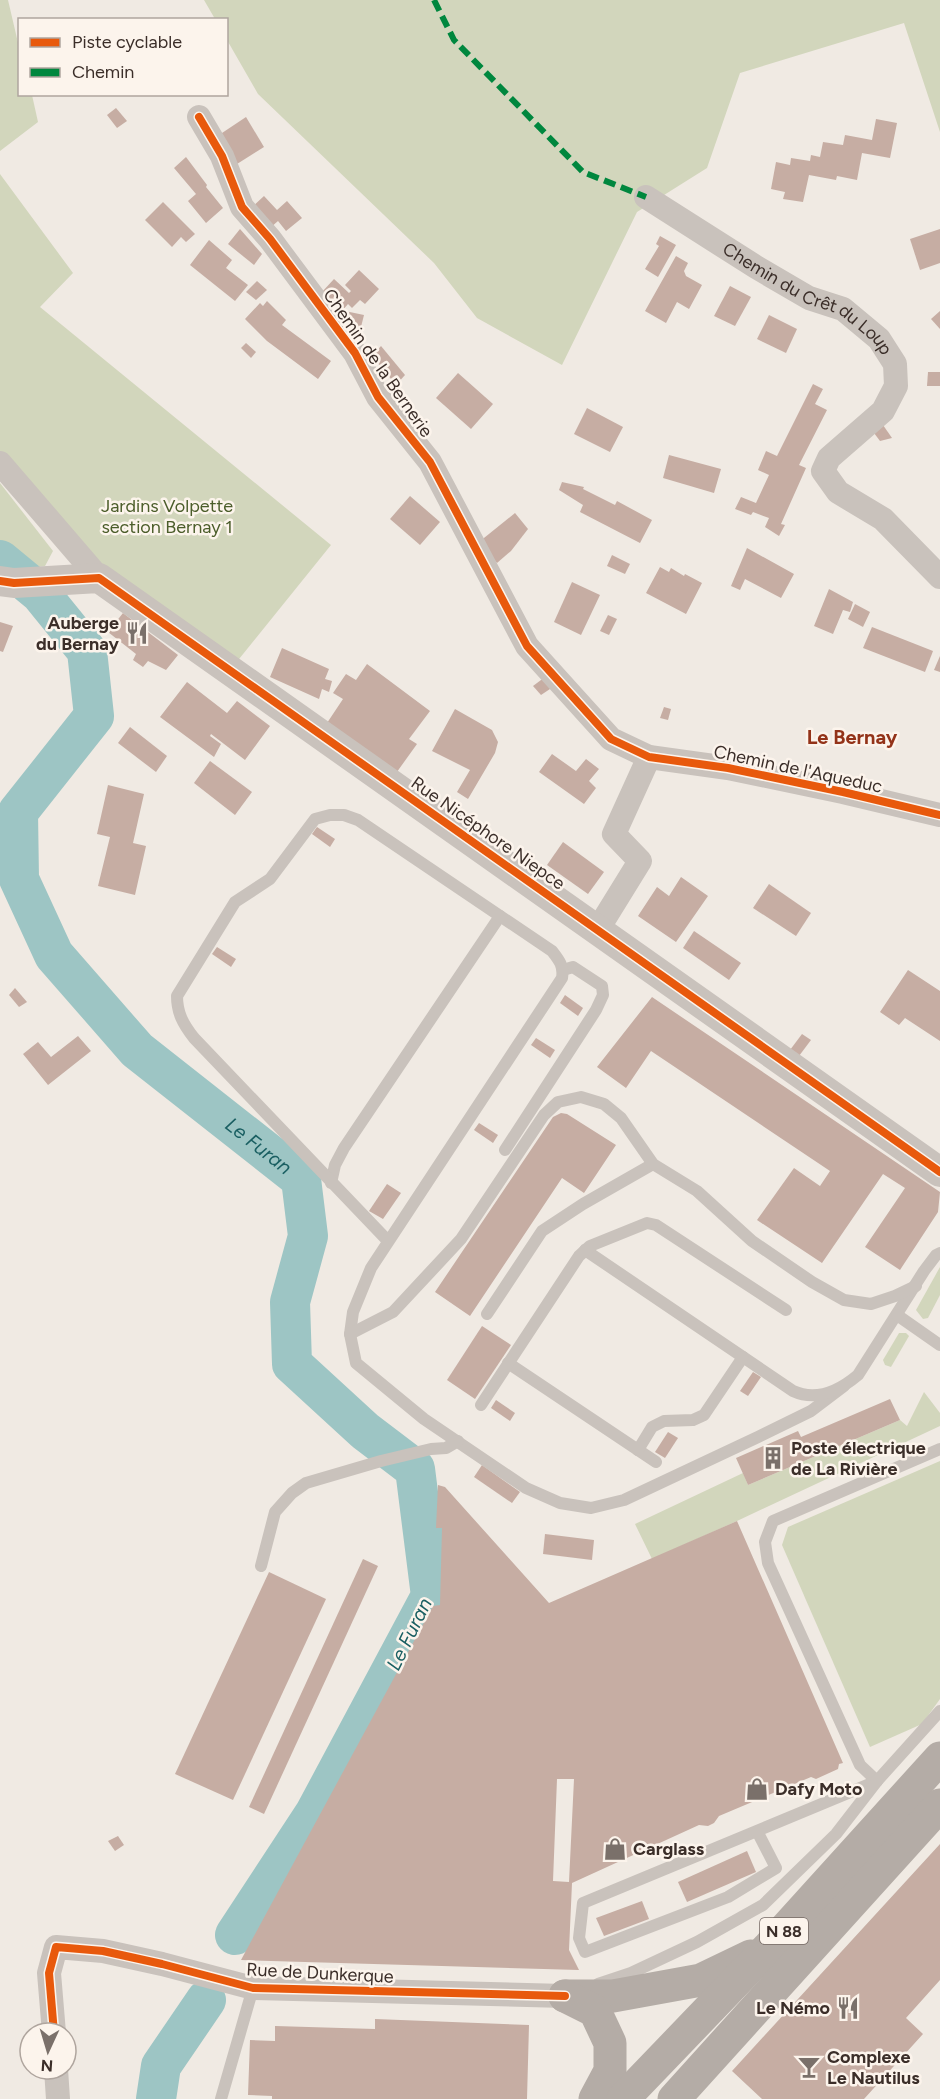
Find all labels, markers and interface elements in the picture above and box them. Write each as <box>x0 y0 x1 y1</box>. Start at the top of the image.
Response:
legend <box>18 18 228 96</box>
text: Piste cyclable <box>72 31 182 53</box>
text: Chemin <box>72 61 134 83</box>
street label: Chemin du Crêt du Loup <box>719 238 897 359</box>
street label: Chemin de la Bernerie <box>318 285 438 442</box>
park label: Jardins Volpette section Bernay 1 <box>101 495 233 538</box>
place label: Auberge du Bernay <box>36 612 120 655</box>
restaurant icon: Auberge du Bernay <box>124 620 150 646</box>
district label: Le Bernay <box>807 725 898 749</box>
street label: Chemin de l'Aqueduc <box>712 740 885 798</box>
street label: Rue Nicéphore Niepce <box>407 772 569 895</box>
water label: Le Furan <box>221 1112 297 1179</box>
place label: Poste électrique de La Rivière <box>791 1437 926 1480</box>
building icon: Poste électrique de La Rivière <box>760 1445 786 1471</box>
water label: Le Furan <box>381 1594 437 1674</box>
shop icon: Dafy Moto <box>744 1776 770 1802</box>
place label: Dafy Moto <box>775 1778 862 1800</box>
shop icon: Carglass <box>602 1836 628 1862</box>
place label: Carglass <box>633 1838 705 1860</box>
road number: N 88 <box>760 1918 808 1944</box>
street label: Rue de Dunkerque <box>246 1958 394 1988</box>
restaurant icon: Le Némo <box>835 1995 861 2021</box>
place label: Le Némo <box>756 1997 830 2019</box>
north arrow <box>18 2021 78 2081</box>
place label: Complexe Le Nautilus <box>827 2046 920 2089</box>
bar icon: Complexe Le Nautilus <box>796 2054 822 2080</box>
text: N <box>40 2056 54 2075</box>

